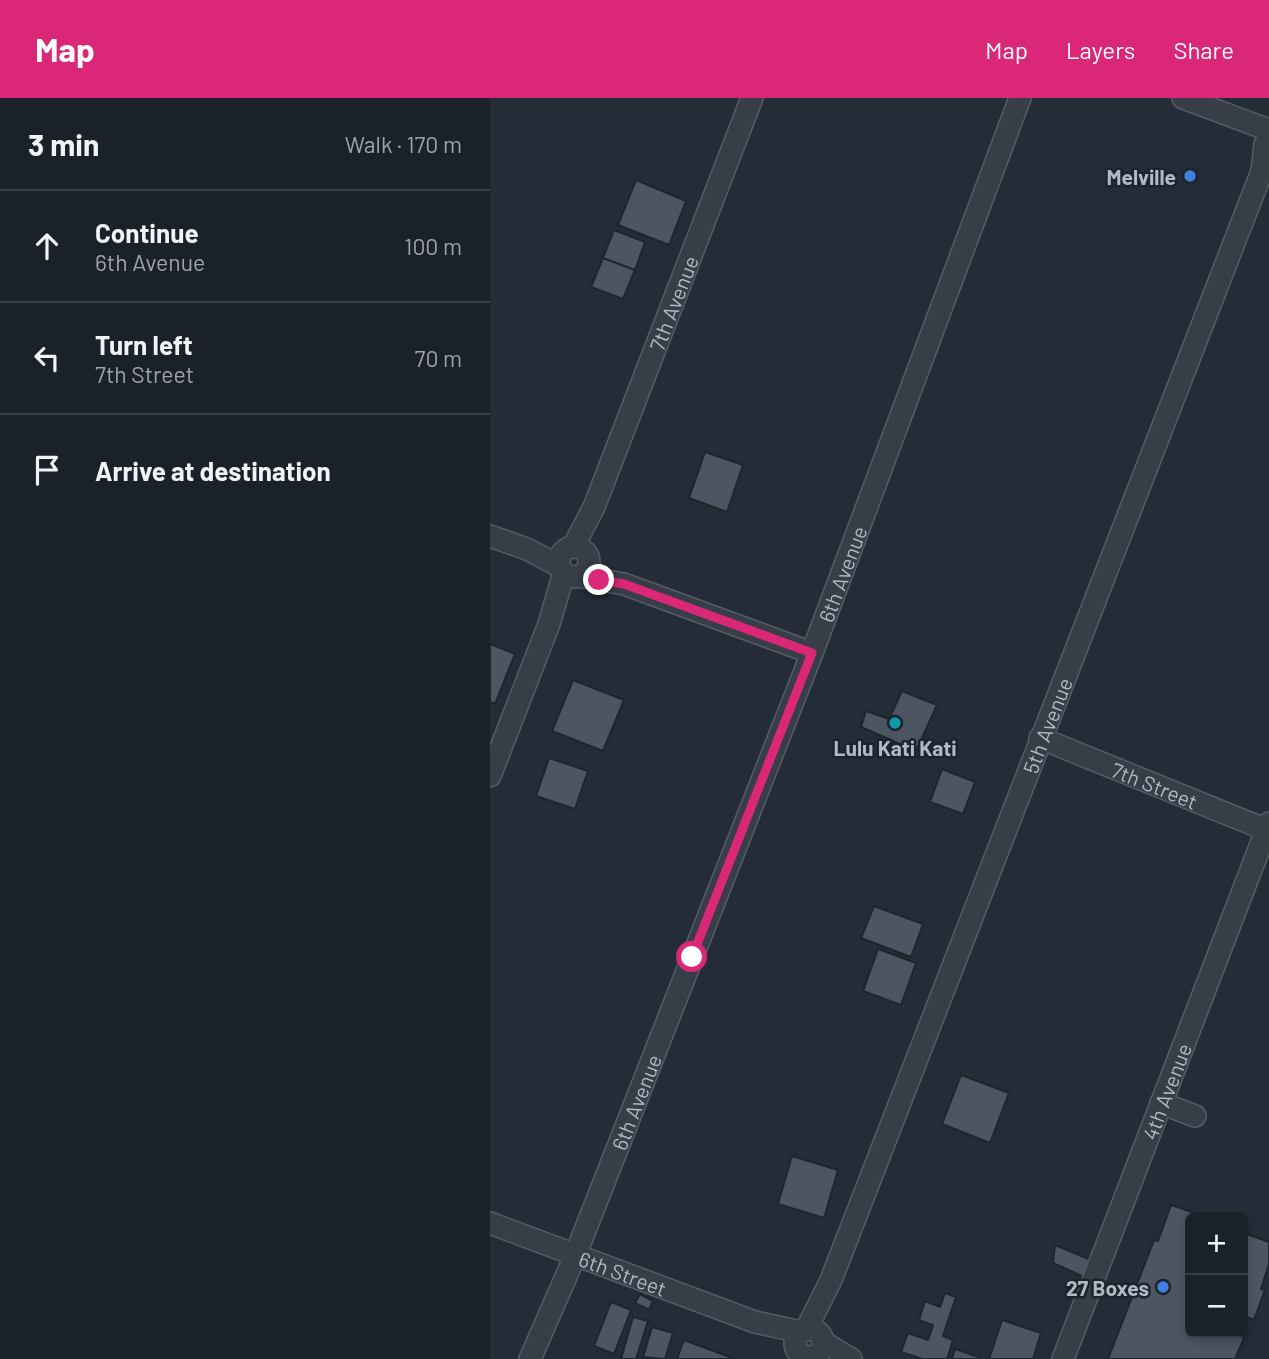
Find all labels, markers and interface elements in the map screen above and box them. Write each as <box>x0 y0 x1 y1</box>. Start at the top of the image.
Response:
text: Map <box>35 29 95 69</box>
text: Map <box>985 35 1028 64</box>
text: Layers <box>1066 35 1135 64</box>
text: Share <box>1173 35 1234 64</box>
text: 3 min <box>28 126 99 162</box>
text: Walk · 170 m <box>345 130 462 158</box>
place label: Melville <box>1106 164 1176 189</box>
marker: Melville <box>1182 168 1198 184</box>
text: Continue <box>95 217 199 248</box>
icon: ahead <box>28 227 66 265</box>
text: 100 m <box>404 232 462 260</box>
text: 6th Avenue <box>95 248 205 276</box>
street label: 7th Avenue <box>643 252 703 354</box>
text: Turn left <box>95 329 193 360</box>
icon: left <box>28 339 66 377</box>
text: 70 m <box>415 344 462 372</box>
text: 7th Street <box>95 360 194 388</box>
icon: arrive <box>28 451 66 489</box>
text: Arrive at destination <box>95 455 331 486</box>
street label: 6th Avenue <box>812 522 871 625</box>
route end <box>583 564 614 595</box>
street label: 5th Avenue <box>1017 674 1076 777</box>
marker: Lulu Kati Kati <box>887 715 903 731</box>
place label: Lulu Kati Kati <box>833 735 957 760</box>
street label: 7th Street <box>1108 756 1202 813</box>
route start <box>676 941 707 972</box>
street label: 4th Avenue <box>1136 1039 1196 1143</box>
street label: 6th Avenue <box>606 1050 666 1153</box>
map controls <box>1185 1212 1248 1338</box>
button: + <box>1185 1212 1248 1275</box>
street label: 6th Street <box>576 1245 670 1300</box>
place label: 27 Boxes <box>1066 1275 1149 1300</box>
button: − <box>1185 1275 1248 1338</box>
marker: 27 Boxes <box>1155 1279 1171 1295</box>

